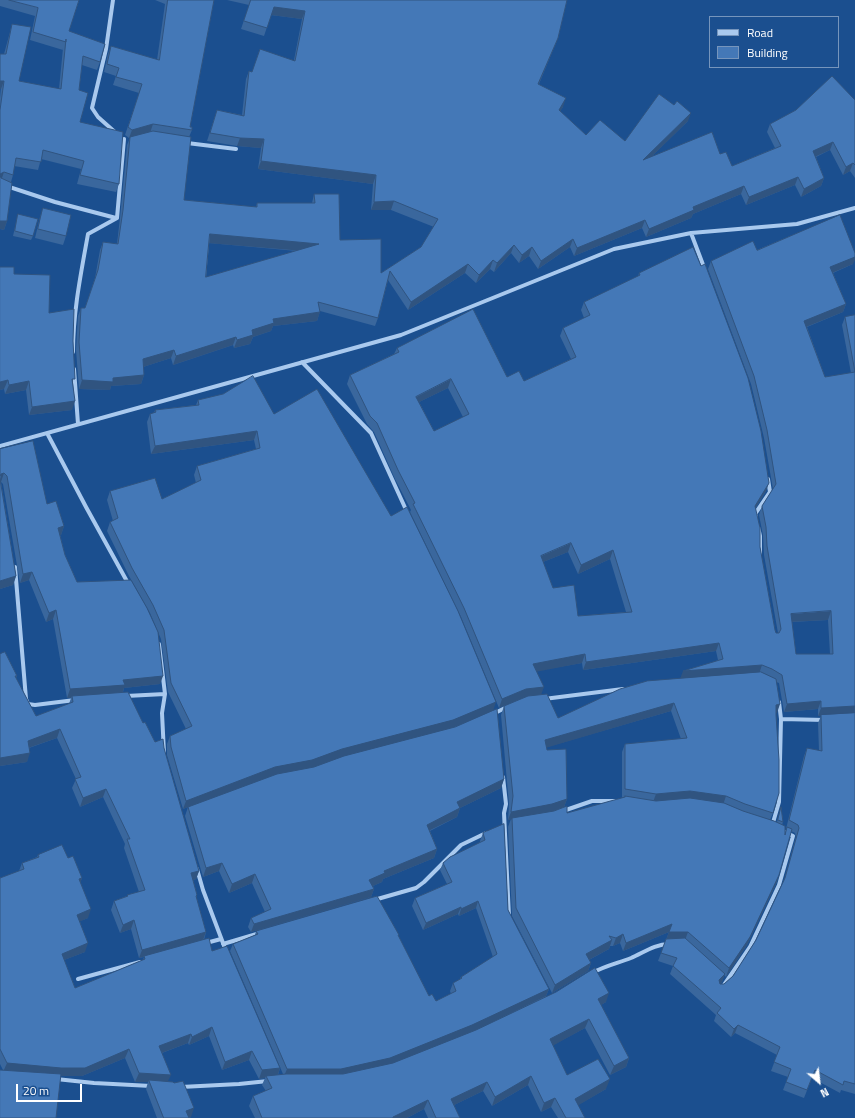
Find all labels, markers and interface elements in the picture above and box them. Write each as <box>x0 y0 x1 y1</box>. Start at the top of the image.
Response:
legend <box>709 16 839 68</box>
text: Road <box>747 23 773 42</box>
text: Building <box>747 43 788 62</box>
north arrow <box>799 1062 839 1102</box>
scale bar <box>18 1076 84 1102</box>
text: 20 m <box>23 1081 49 1100</box>
text: N <box>818 1084 832 1101</box>

